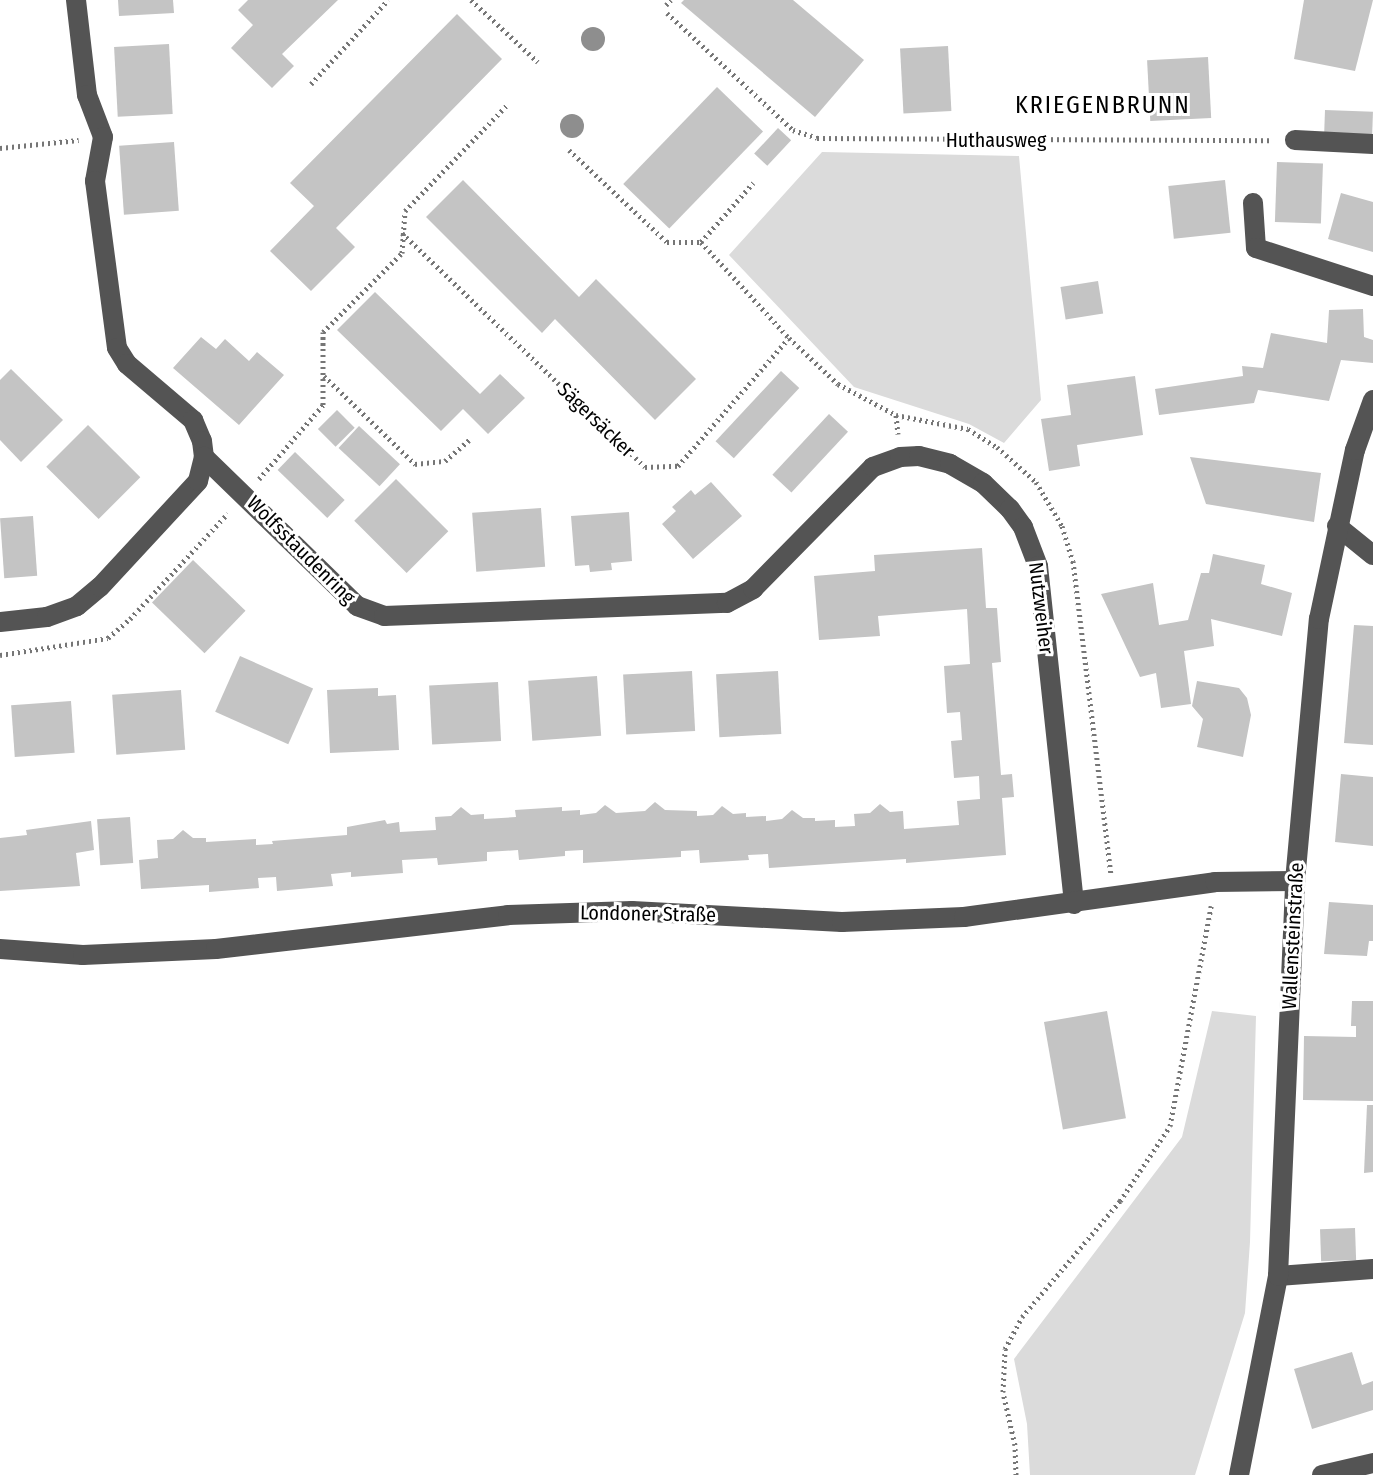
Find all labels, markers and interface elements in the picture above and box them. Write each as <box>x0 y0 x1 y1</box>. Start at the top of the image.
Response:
district label: KRIEGENBRUNN <box>1015 92 1191 120</box>
street label: Huthausweg <box>946 128 1046 152</box>
street label: Sägersäcker <box>552 377 640 463</box>
street label: Wolfsstaudenring <box>242 491 360 609</box>
street label: Nutzweiher <box>1023 561 1059 655</box>
street label: Wallensteinstraße <box>1277 862 1309 1010</box>
street label: Londoner Straße <box>580 901 716 927</box>

